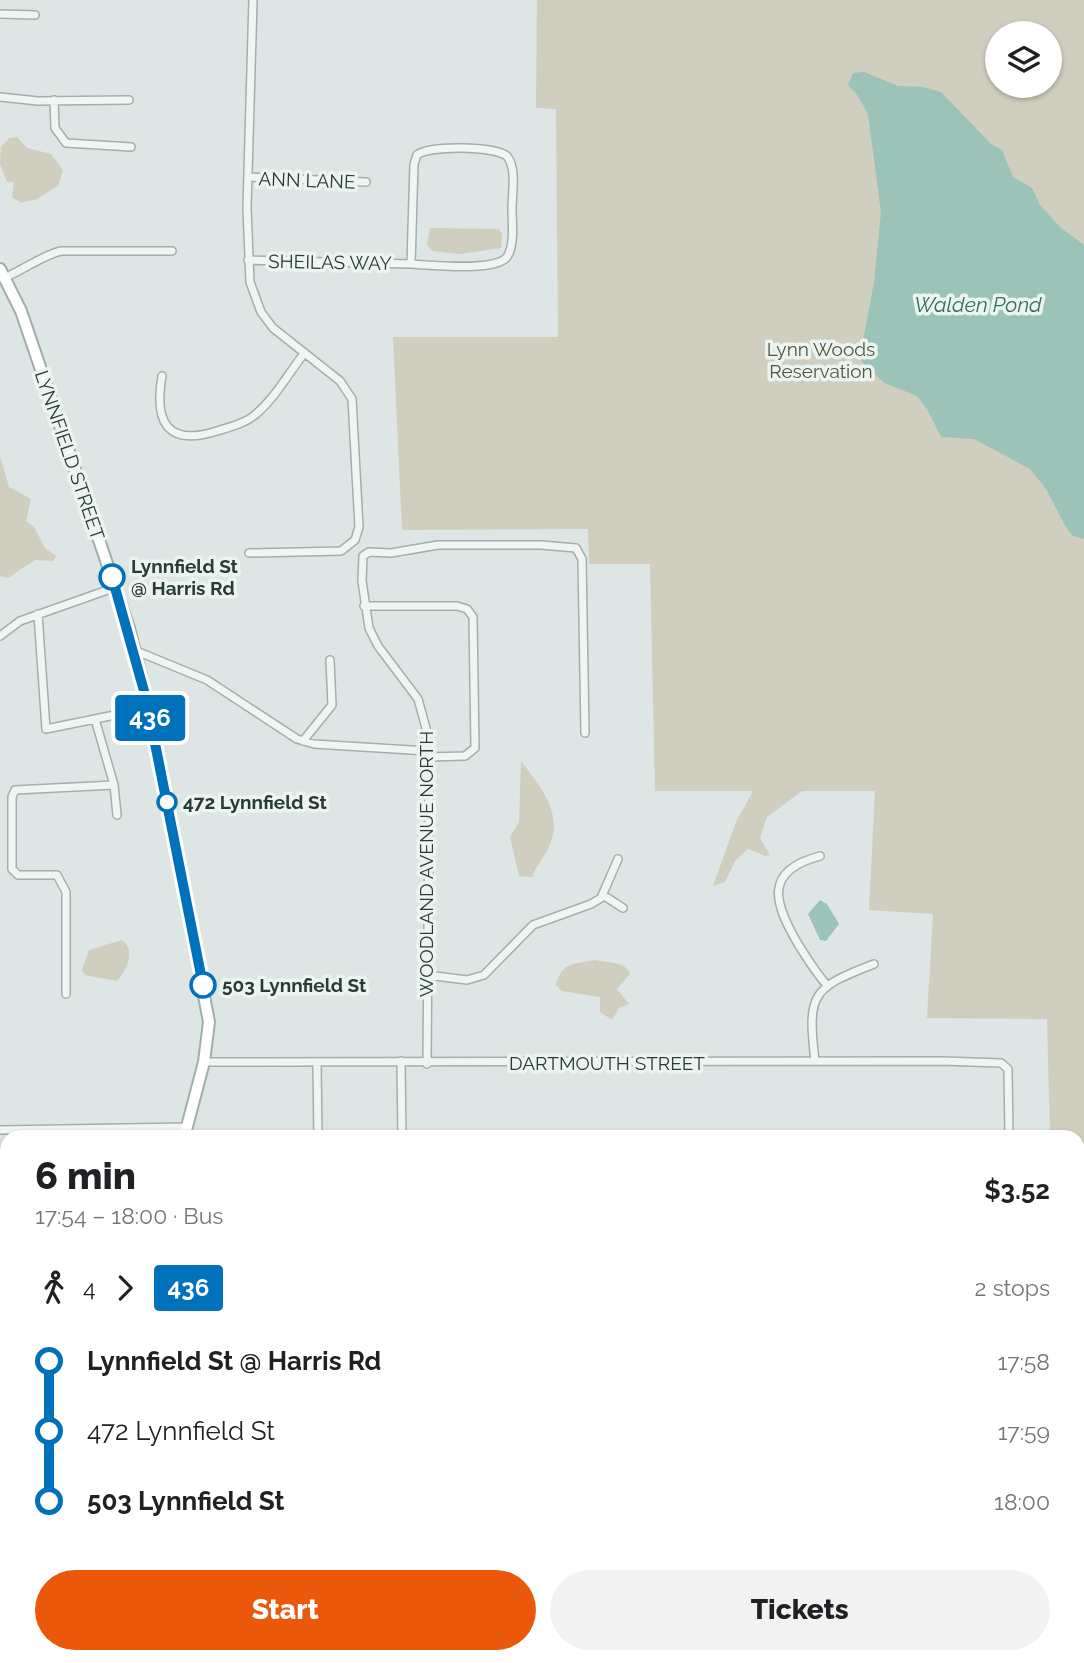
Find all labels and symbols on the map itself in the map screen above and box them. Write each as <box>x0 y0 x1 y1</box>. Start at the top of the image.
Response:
street label: ANN LANE <box>258 167 356 193</box>
street label: SHEILAS WAY <box>268 250 393 274</box>
water label: Walden Pond <box>914 292 1042 317</box>
park label: Lynn Woods Reservation <box>767 338 875 382</box>
street label: LYNNFIELD STREET <box>31 367 109 543</box>
place label: Lynnfield St @ Harris Rd <box>131 555 239 599</box>
marker: Lynnfield St @ Harris Rd <box>99 564 125 590</box>
line badge: 436 <box>110 695 190 741</box>
street label: WOODLAND AVENUE NORTH <box>415 731 437 997</box>
place label: 472 Lynnfield St <box>183 791 327 813</box>
marker: 472 Lynnfield St <box>157 792 177 812</box>
marker: 503 Lynnfield St <box>190 972 216 998</box>
place label: 503 Lynnfield St <box>222 974 367 996</box>
street label: DARTMOUTH STREET <box>509 1052 705 1074</box>

